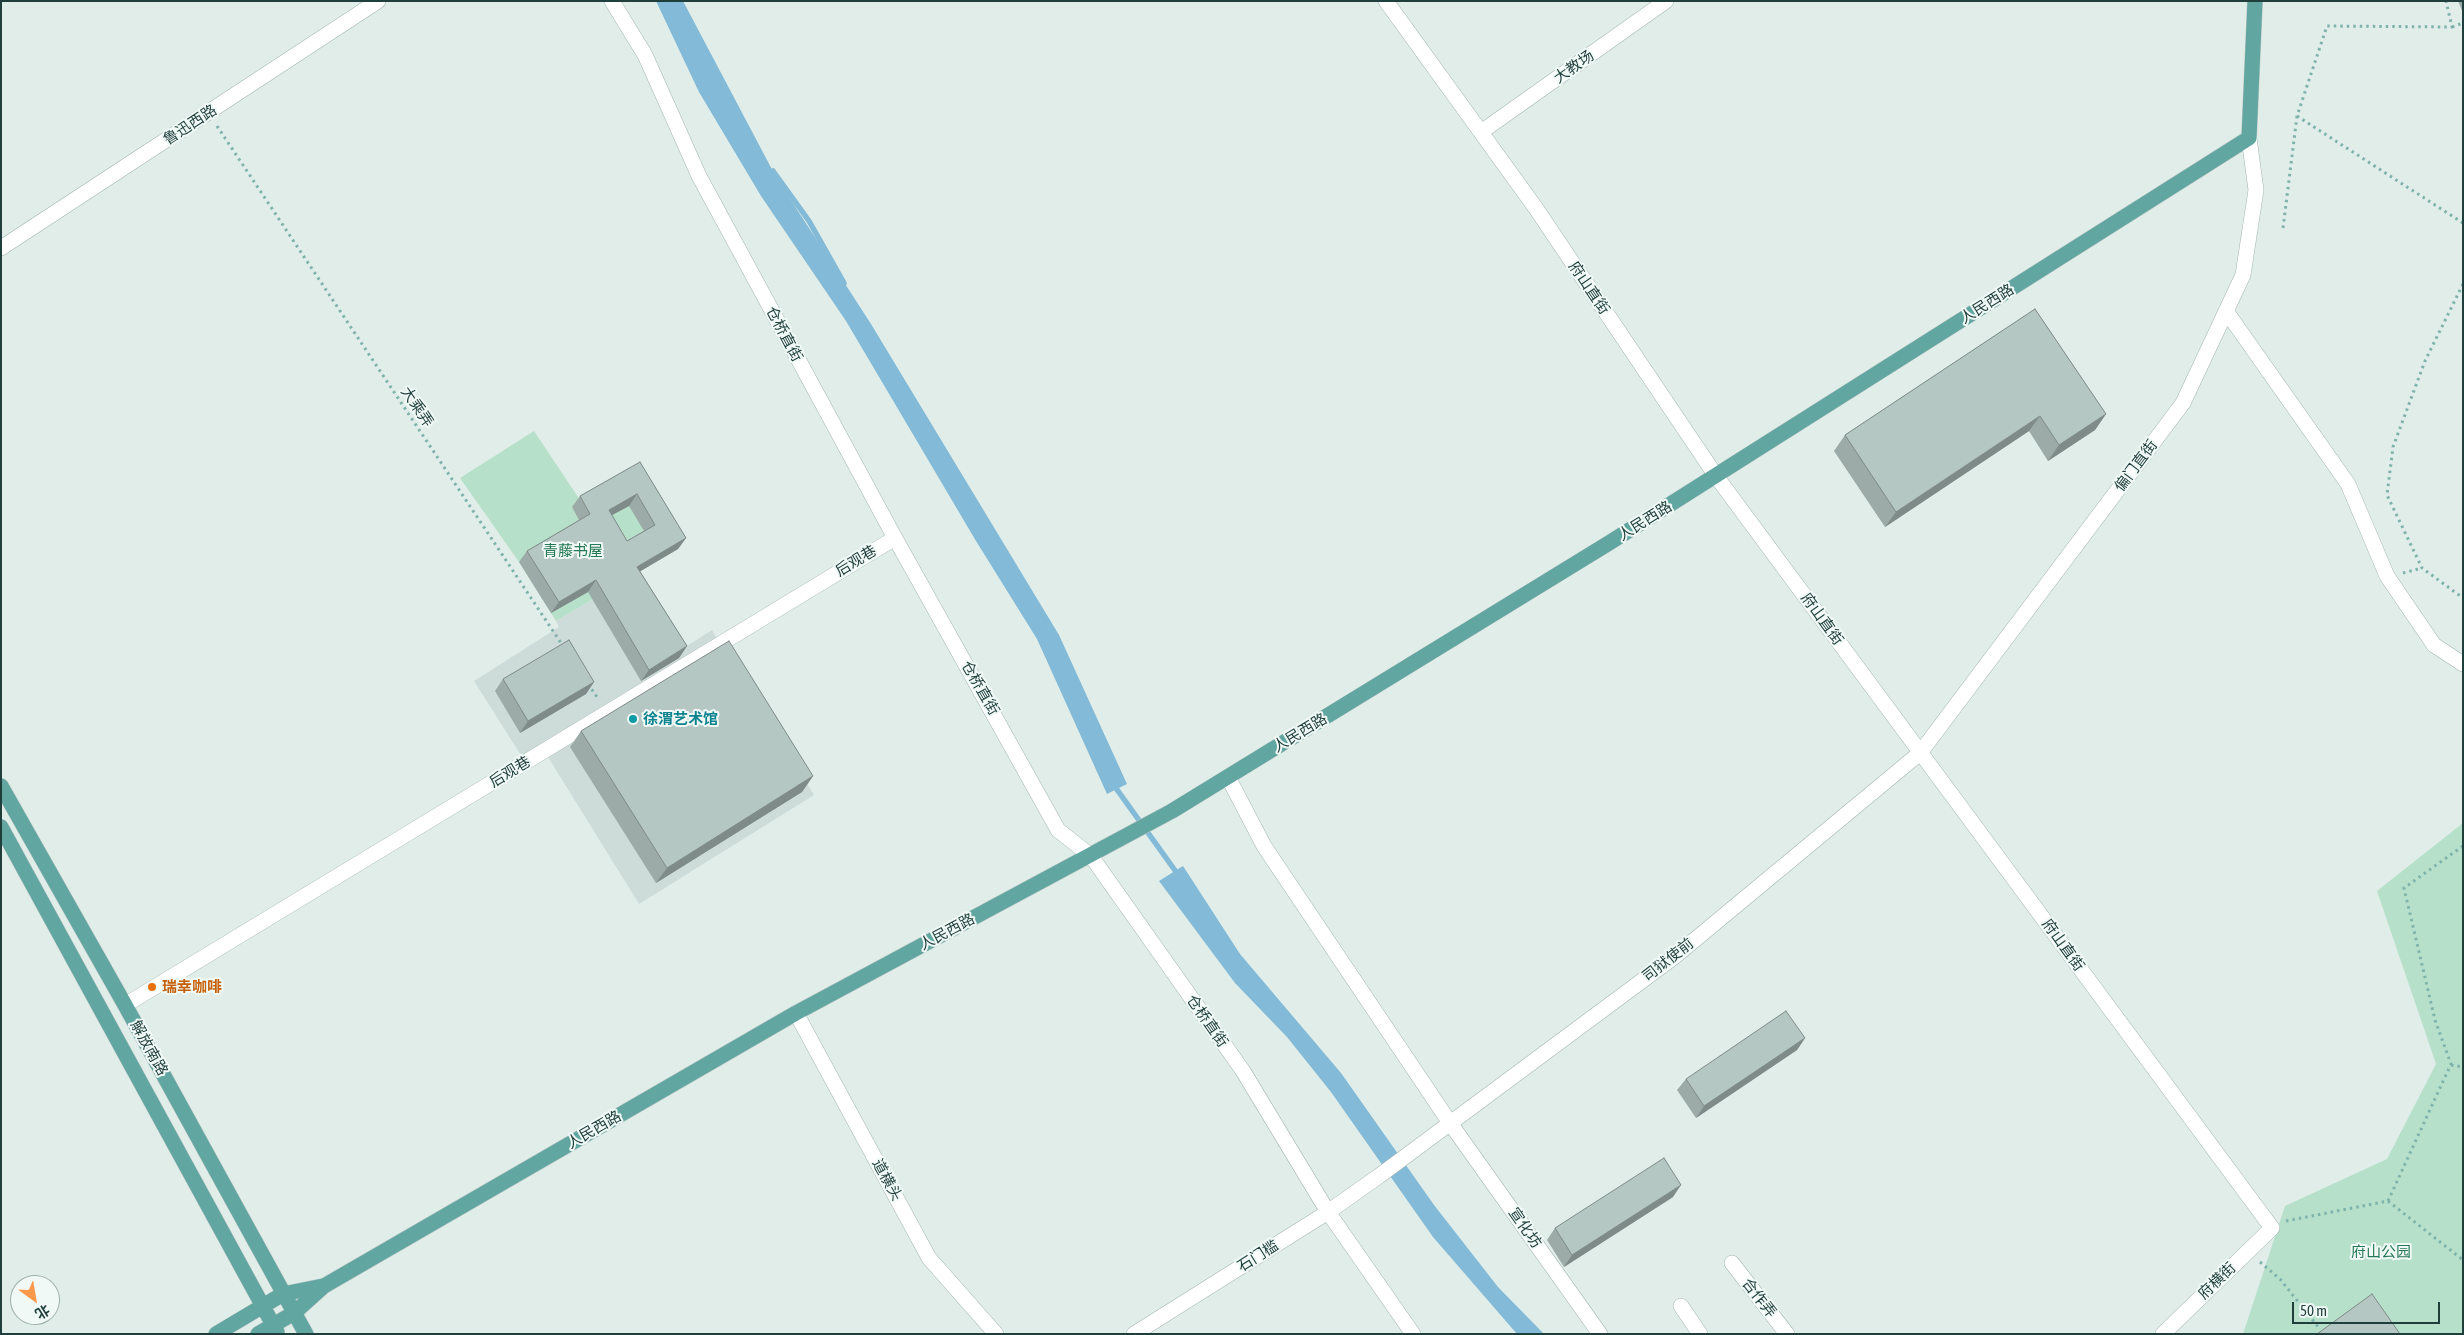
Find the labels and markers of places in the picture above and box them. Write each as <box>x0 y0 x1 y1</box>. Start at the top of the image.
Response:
place label: 徐渭艺术馆 <box>643 710 718 728</box>
marker: 徐渭艺术馆 <box>627 713 639 725</box>
place label: 瑞幸咖啡 <box>162 978 222 996</box>
marker: 瑞幸咖啡 <box>146 981 158 993</box>

